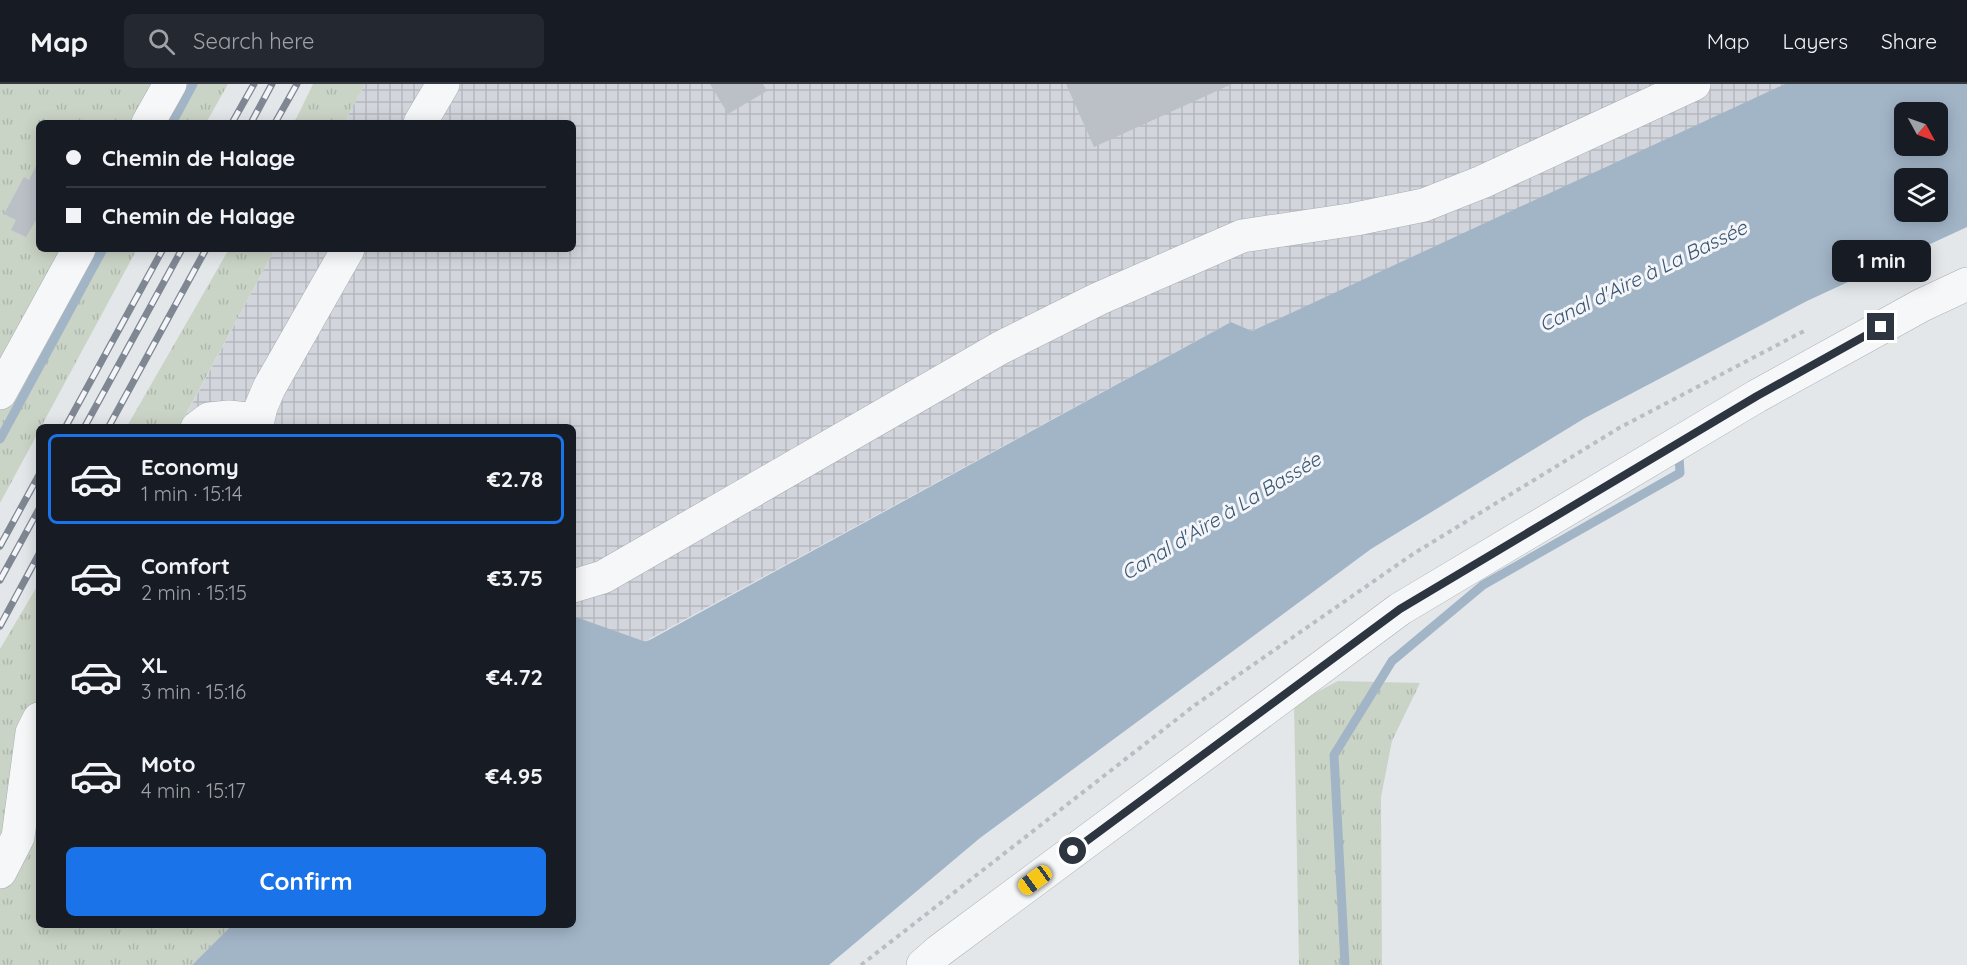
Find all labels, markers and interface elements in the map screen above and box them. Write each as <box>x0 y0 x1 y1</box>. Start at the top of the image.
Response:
search box <box>124 14 544 68</box>
text: Map <box>30 24 88 59</box>
icon: search <box>145 25 178 58</box>
text: Search here <box>193 27 315 55</box>
text: Map <box>1707 28 1750 54</box>
text: Layers <box>1783 28 1848 54</box>
text: Share <box>1881 28 1937 54</box>
north arrow <box>1894 102 1948 156</box>
map controls <box>1894 102 1948 222</box>
text: Chemin de Halage <box>102 144 295 172</box>
button: layers <box>1894 168 1948 222</box>
text: Chemin de Halage <box>102 202 295 230</box>
water label: Canal d'Aire à La Bassée <box>1535 214 1752 337</box>
callout: 1 min <box>1832 240 1930 282</box>
text: 1 min <box>1857 248 1906 273</box>
route end <box>1867 313 1894 340</box>
water label: Canal d'Aire à La Bassée <box>1116 446 1326 585</box>
icon: car <box>69 452 123 506</box>
text: Economy <box>141 453 239 481</box>
text: €2.78 <box>487 465 543 493</box>
text: 1 min · 15:14 <box>141 481 242 506</box>
icon: car <box>69 551 123 605</box>
text: Comfort <box>141 552 230 580</box>
text: €3.75 <box>487 564 543 592</box>
text: 2 min · 15:15 <box>141 580 247 605</box>
icon: car <box>69 650 123 704</box>
text: XL <box>141 651 168 679</box>
text: €4.72 <box>486 663 543 691</box>
text: 3 min · 15:16 <box>141 679 246 704</box>
icon: car <box>69 749 123 803</box>
text: Moto <box>141 750 195 778</box>
text: €4.95 <box>486 762 543 790</box>
text: 4 min · 15:17 <box>141 778 246 803</box>
route start <box>1059 837 1086 864</box>
button: Confirm <box>66 847 546 916</box>
car <box>1015 862 1055 898</box>

